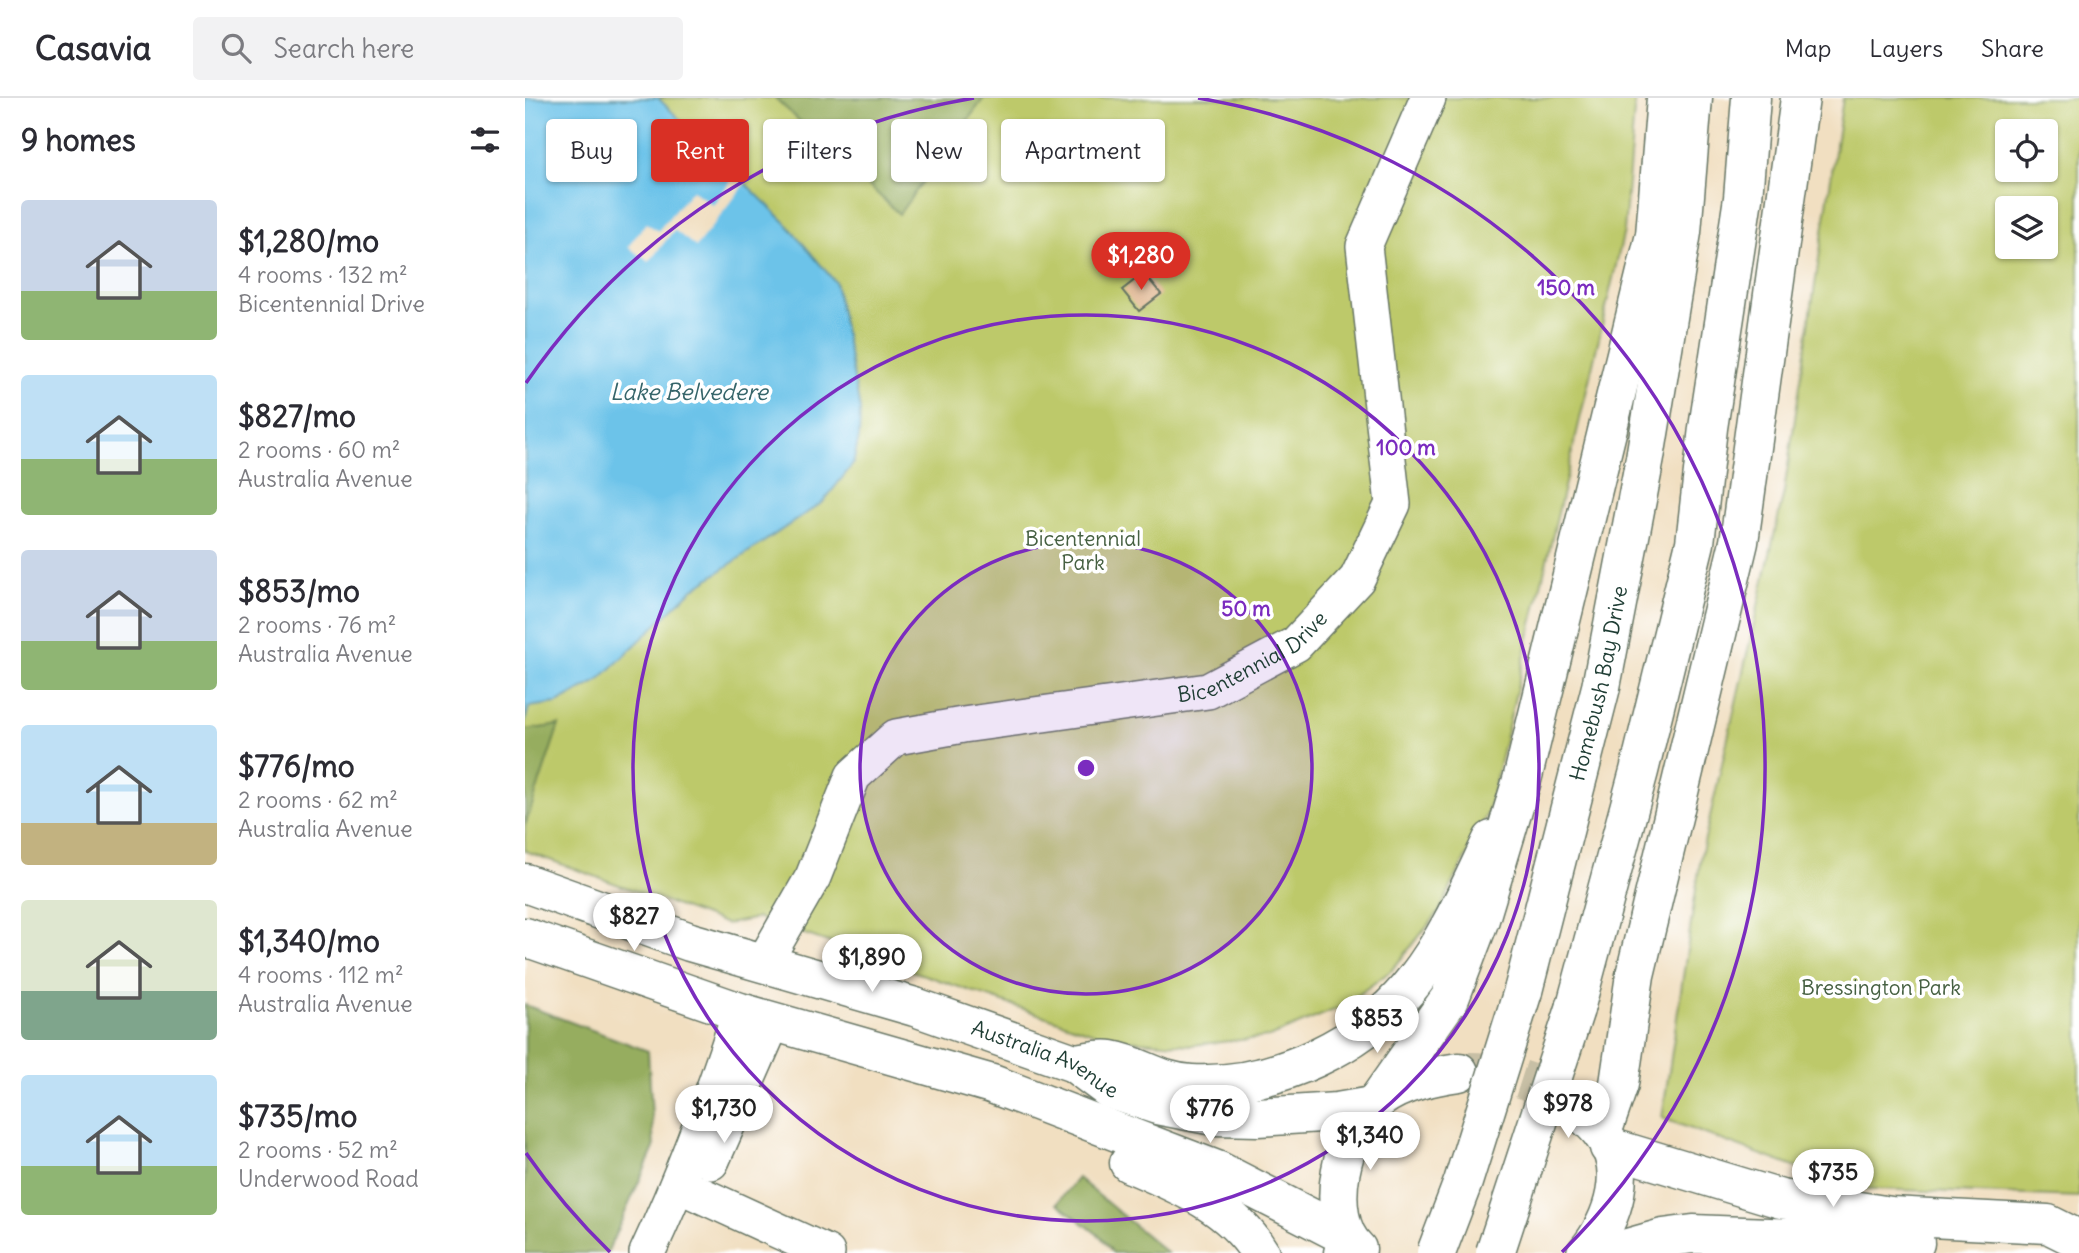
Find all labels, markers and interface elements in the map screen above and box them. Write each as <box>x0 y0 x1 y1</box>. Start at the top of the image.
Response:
search box <box>193 17 683 80</box>
text: Casavia <box>35 27 151 69</box>
icon: search <box>217 29 255 67</box>
text: Search here <box>273 32 414 65</box>
text: Map <box>1785 33 1831 63</box>
text: Layers <box>1869 33 1943 63</box>
text: Share <box>1981 33 2044 63</box>
chip: Buy <box>546 119 637 182</box>
chip: Rent <box>651 119 749 182</box>
chip: Filters <box>763 119 877 182</box>
chip: New <box>891 119 987 182</box>
chip: Apartment <box>1001 119 1165 182</box>
map controls <box>1995 119 2058 259</box>
button: locate <box>1995 119 2058 182</box>
text: 9 homes <box>21 121 136 159</box>
icon: filters <box>466 121 504 159</box>
button: layers <box>1995 196 2058 259</box>
text: $1,280/mo <box>238 222 379 260</box>
icon: home <box>77 228 161 312</box>
pin: $1,280 <box>1084 232 1198 292</box>
text: $1,280 <box>1107 240 1175 269</box>
text: 4 rooms · 132 m² <box>238 260 408 289</box>
text: 150 m <box>1537 274 1595 301</box>
text: Bicentennial Drive <box>238 289 425 318</box>
water label: Lake Belvedere <box>610 377 770 406</box>
text: $827/mo <box>238 397 356 435</box>
icon: home <box>77 403 161 487</box>
text: 100 m <box>1376 434 1436 461</box>
text: 2 rooms · 60 m² <box>238 435 400 464</box>
text: Australia Avenue <box>238 464 413 493</box>
park label: Bicentennial Park <box>1025 525 1141 576</box>
text: $853/mo <box>238 572 360 610</box>
icon: home <box>77 578 161 662</box>
street label: Homebush Bay Drive <box>1563 583 1633 784</box>
text: 50 m <box>1221 595 1271 622</box>
street label: Bicentennial Drive <box>1176 605 1333 708</box>
text: 2 rooms · 76 m² <box>238 610 396 639</box>
text: Australia Avenue <box>238 639 413 668</box>
text: $776/mo <box>238 747 355 785</box>
icon: home <box>77 753 161 837</box>
centre of rings <box>1074 756 1098 780</box>
text: 2 rooms · 62 m² <box>238 785 398 814</box>
text: Australia Avenue <box>238 814 413 843</box>
pin: $827 <box>593 894 675 953</box>
text: $827 <box>609 901 659 930</box>
text: $1,340/mo <box>238 922 380 960</box>
icon: home <box>77 928 161 1012</box>
pin: $1,890 <box>815 934 929 994</box>
text: $1,890 <box>838 942 906 971</box>
text: 4 rooms · 112 m² <box>238 960 404 989</box>
park label: Bressington Park <box>1801 974 1961 1001</box>
text: Australia Avenue <box>238 989 413 1018</box>
pin: $853 <box>1336 996 1418 1055</box>
text: $853 <box>1351 1003 1403 1032</box>
street label: Australia Avenue <box>968 1014 1121 1104</box>
pin: $978 <box>1527 1080 1609 1140</box>
pin: $1,730 <box>667 1086 781 1145</box>
pin: $776 <box>1169 1086 1251 1145</box>
text: $978 <box>1543 1088 1593 1117</box>
text: $1,730 <box>691 1093 757 1122</box>
text: $776 <box>1186 1093 1234 1122</box>
text: $735/mo <box>238 1097 357 1135</box>
icon: home <box>77 1103 161 1187</box>
pin: $1,340 <box>1313 1112 1427 1172</box>
text: $1,340 <box>1336 1120 1404 1149</box>
text: 2 rooms · 52 m² <box>238 1135 398 1164</box>
pin: $735 <box>1792 1150 1874 1209</box>
text: $735 <box>1808 1157 1858 1186</box>
text: Underwood Road <box>238 1164 419 1193</box>

